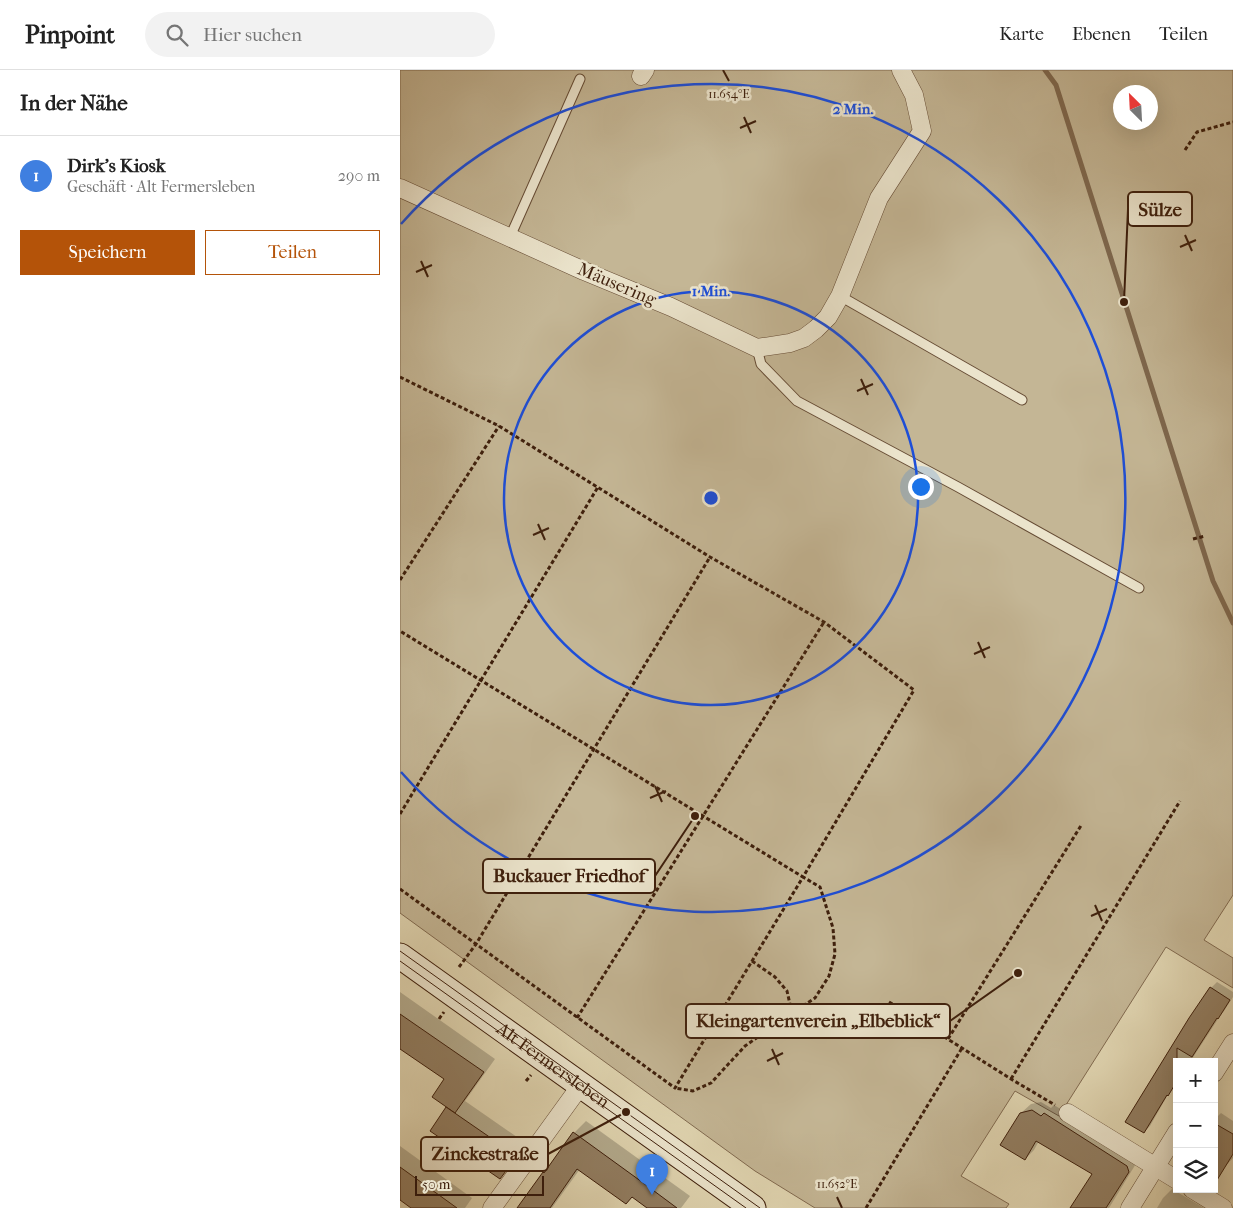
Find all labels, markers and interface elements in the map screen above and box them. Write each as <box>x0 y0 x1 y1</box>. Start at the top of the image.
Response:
search box <box>145 12 495 57</box>
text: Pinpoint <box>25 21 115 49</box>
icon: search <box>163 21 191 49</box>
text: Hier suchen <box>203 24 302 46</box>
text: Karte <box>999 24 1044 45</box>
text: Ebenen <box>1072 24 1131 45</box>
text: Teilen <box>1159 24 1208 45</box>
north arrow <box>1113 85 1158 130</box>
text: 11.654°E <box>708 87 750 101</box>
text: In der Nähe <box>20 91 128 115</box>
text: 2 Min. <box>833 100 873 118</box>
text: Dirk's Kiosk <box>67 155 166 177</box>
text: 1 <box>33 166 39 185</box>
text: 290 m <box>338 166 380 185</box>
text: Geschäft · Alt Fermersleben <box>67 177 255 196</box>
callout: Sülze <box>1128 192 1192 226</box>
text: Sülze <box>1138 199 1182 221</box>
button: Speichern <box>20 230 195 275</box>
button: Teilen <box>205 230 380 275</box>
street label: Mäusering <box>574 258 660 311</box>
text: 1 Min. <box>692 282 730 300</box>
your location <box>908 474 934 500</box>
centre of rings <box>702 489 720 507</box>
callout: Buckauer Friedhof <box>483 859 655 893</box>
text: Buckauer Friedhof <box>493 865 650 887</box>
callout: Kleingartenverein „Elbeblick“ <box>686 1004 950 1038</box>
text: Kleingartenverein „Elbeblick“ <box>696 1010 941 1032</box>
street label: Alt Fermersleben <box>491 1018 614 1113</box>
map controls <box>1173 1058 1218 1193</box>
button: + <box>1173 1058 1218 1103</box>
button: − <box>1173 1103 1218 1148</box>
callout: Zinckestraße <box>421 1137 548 1171</box>
text: Zinckestraße <box>431 1143 539 1165</box>
button: layers <box>1173 1148 1218 1193</box>
pin: 1 <box>636 1154 668 1195</box>
scale bar <box>415 1173 544 1196</box>
text: 50 m <box>422 1176 450 1193</box>
text: 11.652°E <box>817 1177 857 1191</box>

